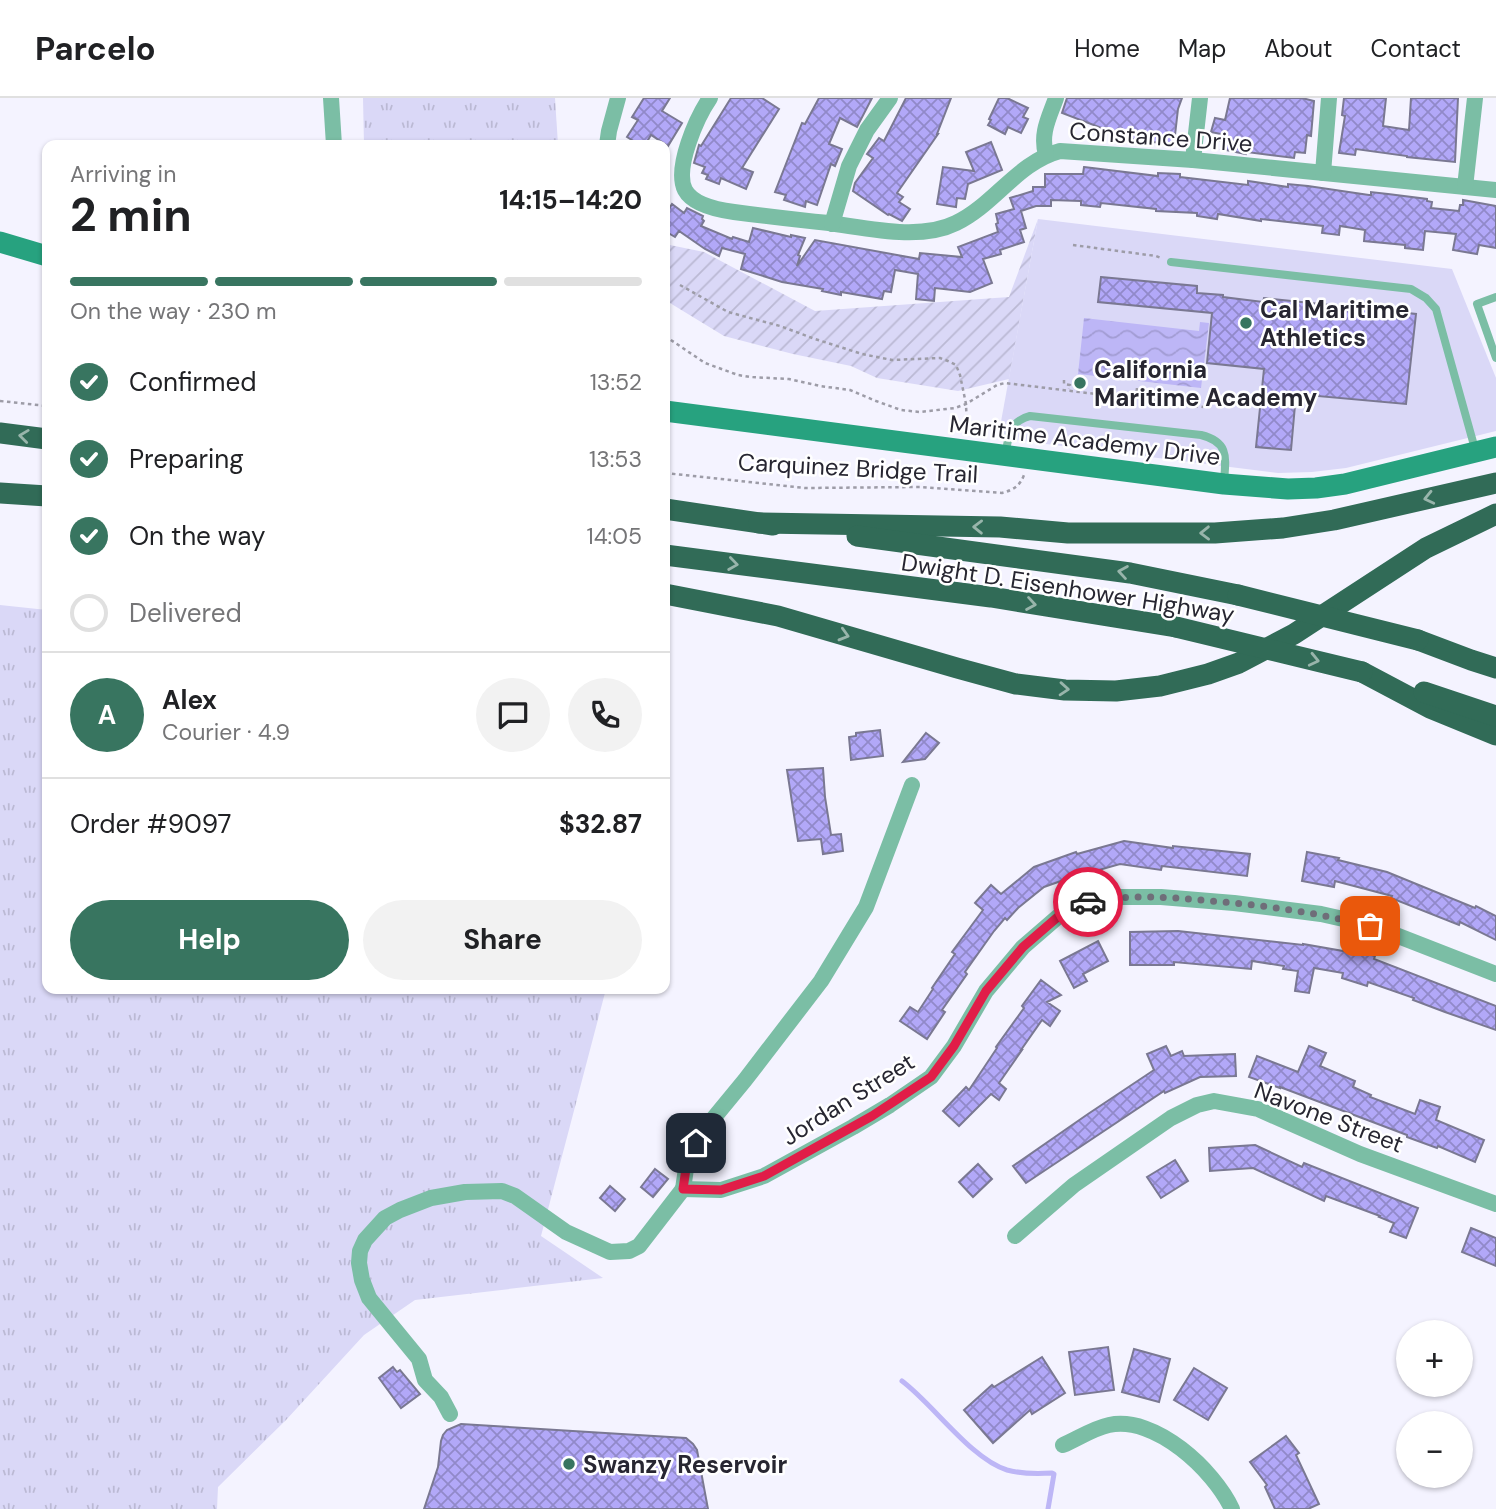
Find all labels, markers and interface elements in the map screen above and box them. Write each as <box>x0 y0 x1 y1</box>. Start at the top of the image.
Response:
text: Parcelo <box>35 27 156 70</box>
text: Home <box>1074 33 1140 64</box>
text: Map <box>1178 33 1226 64</box>
text: About <box>1264 33 1333 64</box>
text: Contact <box>1371 33 1461 64</box>
street label: Constance Drive <box>1068 115 1254 159</box>
text: Arriving in <box>70 159 176 189</box>
text: 14:15–14:20 <box>499 183 642 217</box>
text: 2 min <box>70 185 192 245</box>
place label: Cal Maritime Athletics <box>1260 294 1410 353</box>
text: On the way · 230 m <box>70 296 277 326</box>
marker: Cal Maritime Athletics <box>1238 315 1254 331</box>
place label: California Maritime Academy <box>1094 354 1318 413</box>
icon: check <box>70 363 108 401</box>
text: Confirmed <box>129 365 256 399</box>
text: 13:52 <box>590 367 642 397</box>
marker: California Maritime Academy <box>1072 375 1088 391</box>
street label: Maritime Academy Drive <box>948 408 1222 472</box>
one-way arrow <box>18 428 29 443</box>
icon: check <box>70 440 108 478</box>
text: Preparing <box>129 442 244 476</box>
text: 13:53 <box>589 444 642 474</box>
street label: Carquinez Bridge Trail <box>737 446 979 490</box>
one-way arrow <box>1423 490 1435 505</box>
icon: check <box>70 517 108 555</box>
text: On the way <box>129 519 265 553</box>
one-way arrow <box>972 519 983 534</box>
text: 14:05 <box>586 521 642 551</box>
one-way arrow <box>1199 525 1210 541</box>
street label: Dwight D. Eisenhower Highway <box>899 546 1237 630</box>
one-way arrow <box>727 557 738 572</box>
one-way arrow <box>1118 565 1129 580</box>
text: Delivered <box>129 596 242 630</box>
one-way arrow <box>1025 596 1037 611</box>
one-way arrow <box>837 626 849 641</box>
one-way arrow <box>1308 652 1320 666</box>
button: chat <box>476 678 550 752</box>
button: phone <box>568 678 642 752</box>
one-way arrow <box>1059 681 1070 696</box>
text: Alex <box>162 683 217 717</box>
text: A <box>98 698 116 732</box>
text: Courier · 4.9 <box>162 717 290 747</box>
text: Order #9097 <box>70 807 231 841</box>
text: $32.87 <box>559 807 642 841</box>
courier <box>1053 867 1123 937</box>
icon: car <box>1069 883 1107 921</box>
pin <box>1340 896 1400 956</box>
button: Help <box>70 900 349 980</box>
button: Share <box>363 900 642 980</box>
icon: bag <box>1351 907 1389 945</box>
street label: Jordan Street <box>776 1046 920 1152</box>
street label: Navone Street <box>1250 1074 1408 1160</box>
pin <box>666 1113 726 1173</box>
icon: home <box>677 1124 715 1162</box>
map controls <box>1396 1320 1473 1488</box>
button: + <box>1396 1320 1473 1397</box>
button: − <box>1396 1411 1473 1488</box>
place label: Swanzy Reservoir <box>583 1449 787 1480</box>
marker: Swanzy Reservoir <box>561 1456 577 1472</box>

